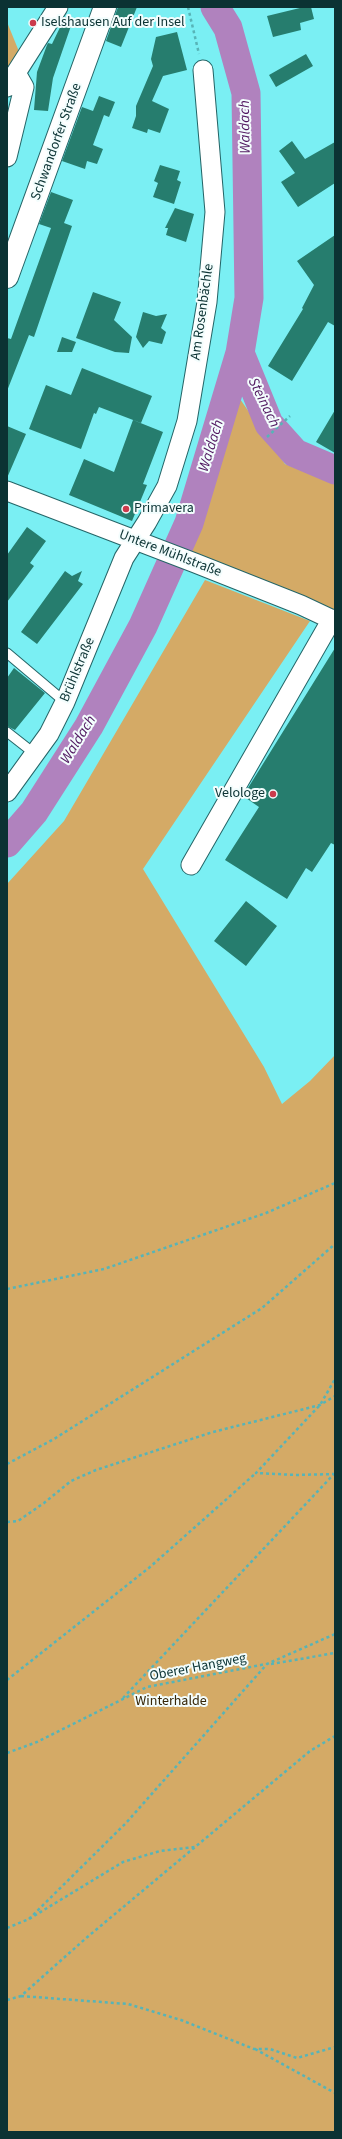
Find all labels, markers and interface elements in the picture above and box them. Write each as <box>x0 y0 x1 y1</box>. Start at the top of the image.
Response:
place label: Iselshausen Auf der Insel <box>41 15 185 31</box>
marker: Iselshausen Auf der Insel <box>28 18 38 28</box>
street label: Schwandorfer Straße <box>28 81 86 203</box>
water label: Waldach <box>237 100 255 154</box>
street label: Am Rosenbächle <box>188 263 218 361</box>
water label: Steinach <box>243 375 283 431</box>
water label: Waldach <box>196 418 228 474</box>
place label: Primavera <box>134 501 194 517</box>
marker: Primavera <box>121 504 131 514</box>
street label: Untere Mühlstraße <box>116 527 224 581</box>
street label: Brühlstraße <box>57 635 99 705</box>
water label: Waldach <box>57 713 101 767</box>
place label: Velologe <box>215 786 265 802</box>
marker: Velologe <box>268 789 278 799</box>
street label: Oberer Hangweg <box>148 1650 248 1686</box>
park label: Winterhalde <box>135 1694 207 1710</box>

